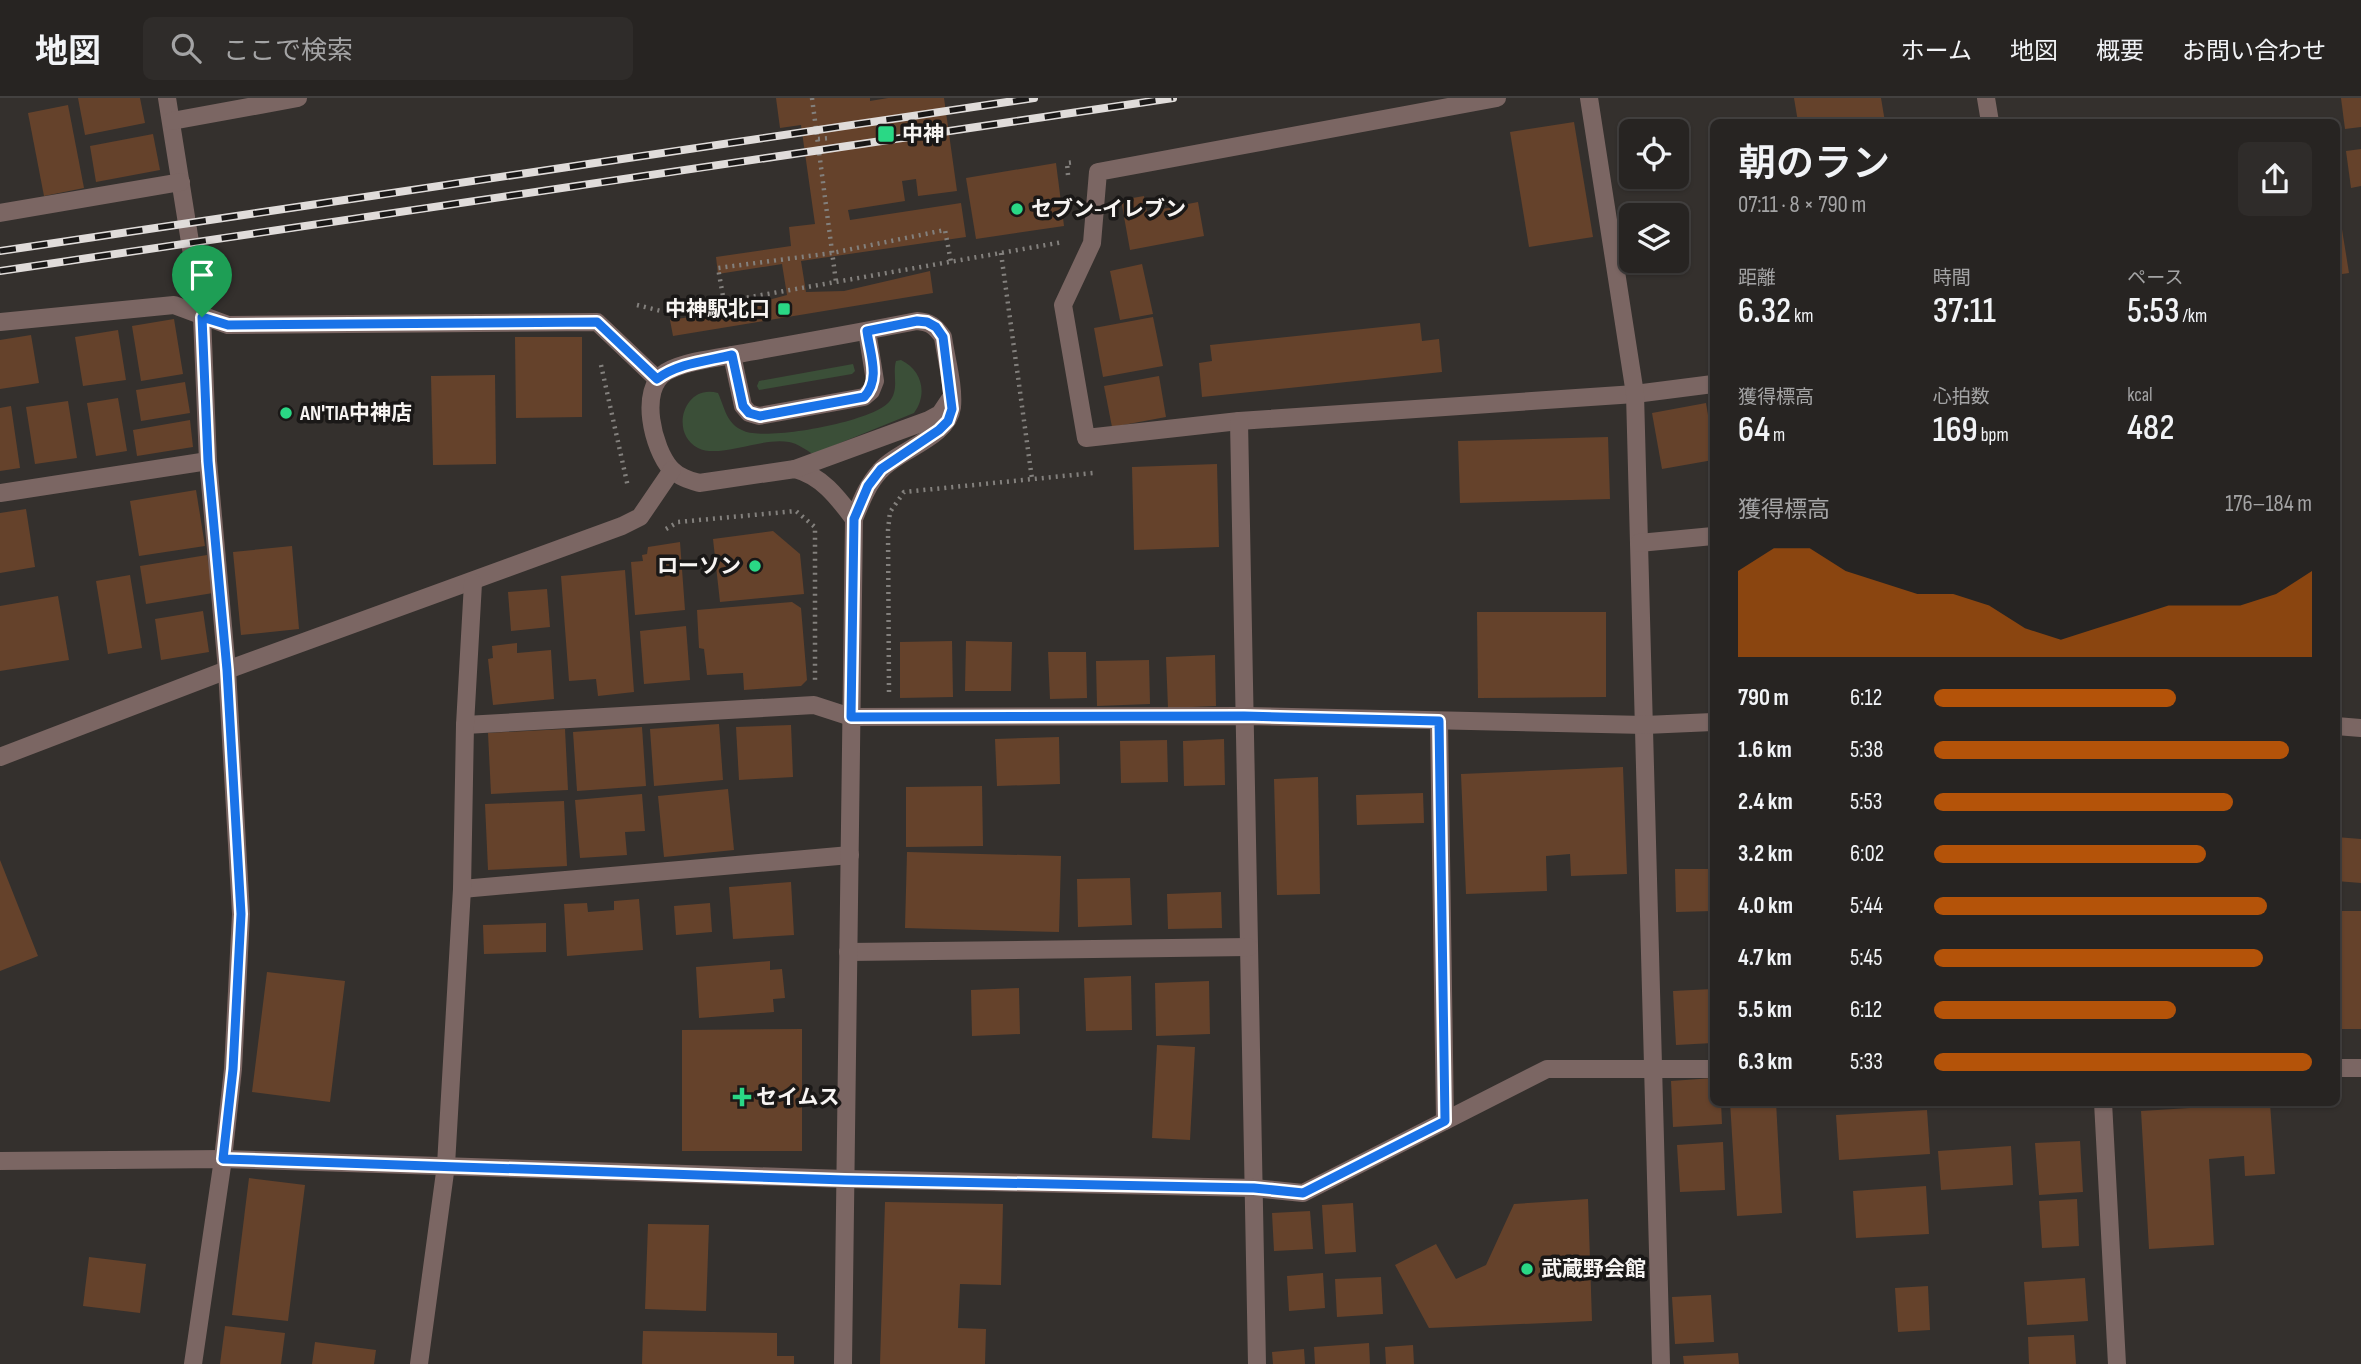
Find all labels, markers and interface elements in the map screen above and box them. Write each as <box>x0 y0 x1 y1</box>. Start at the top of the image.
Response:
search box <box>143 17 633 80</box>
icon: search <box>167 29 205 67</box>
text: 地図 <box>35 32 101 72</box>
text: ここで検索 <box>223 36 353 67</box>
text: ホーム <box>1901 37 1972 66</box>
text: 地図 <box>2010 37 2058 66</box>
text: 概要 <box>2096 37 2144 66</box>
text: お問い合わせ <box>2182 37 2326 66</box>
map controls <box>1619 119 1689 273</box>
button: locate <box>1619 119 1689 189</box>
place label: 中神 <box>902 122 944 147</box>
marker: 中神 <box>876 124 896 144</box>
text: 朝のラン <box>1738 142 1890 187</box>
button: share <box>2238 142 2312 216</box>
text: 07:11 · 8 × 790 m <box>1738 191 1866 219</box>
place label: セブン-イレブン <box>1031 197 1186 222</box>
marker: セブン-イレブン <box>1009 201 1025 217</box>
button: layers <box>1619 203 1689 273</box>
pin <box>172 245 232 317</box>
icon: arrive <box>183 256 221 294</box>
text: 距離 <box>1738 267 1776 290</box>
text: 時間 <box>1933 267 1971 290</box>
text: ペース <box>2127 267 2183 290</box>
text: 6.32 <box>1738 290 1791 333</box>
text: 37:11 <box>1933 290 1996 333</box>
text: 5:53 <box>2127 290 2180 333</box>
place label: 中神駅北口 <box>665 297 770 322</box>
marker: 中神駅北口 <box>776 301 792 317</box>
text: km <box>1791 305 1813 328</box>
text: /km <box>2180 305 2207 328</box>
text: kcal <box>2127 384 2152 407</box>
text: 獲得標高 <box>1738 386 1814 409</box>
text: 心拍数 <box>1933 386 1990 409</box>
place label: AN'TIA中神店 <box>299 401 412 426</box>
marker: AN'TIA中神店 <box>278 405 294 421</box>
text: 482 <box>2127 407 2174 450</box>
text: 64 <box>1738 409 1770 452</box>
text: 169 <box>1933 409 1978 452</box>
text: m <box>1770 424 1785 447</box>
text: bpm <box>1978 424 2009 447</box>
text: 176–184 m <box>2225 490 2312 518</box>
text: 獲得標高 <box>1738 496 1830 524</box>
place label: ローソン <box>657 554 741 579</box>
marker: ローソン <box>747 558 763 574</box>
text: 790 m <box>1738 684 1789 712</box>
text: 6:12 <box>1850 684 1882 712</box>
text: 1.6 km <box>1738 736 1792 764</box>
text: 5:38 <box>1850 736 1883 764</box>
text: 2.4 km <box>1738 788 1793 816</box>
text: 5:53 <box>1850 788 1882 816</box>
text: 3.2 km <box>1738 840 1793 868</box>
text: 6:02 <box>1850 840 1884 868</box>
text: 4.0 km <box>1738 892 1793 920</box>
text: 5:44 <box>1850 892 1883 920</box>
text: 4.7 km <box>1738 944 1792 972</box>
text: 5:45 <box>1850 944 1882 972</box>
text: 5.5 km <box>1738 996 1792 1024</box>
text: 6:12 <box>1850 996 1882 1024</box>
text: 6.3 km <box>1738 1048 1793 1076</box>
text: 5:33 <box>1850 1048 1883 1076</box>
place label: セイムス <box>756 1085 840 1110</box>
marker: セイムス <box>734 1089 750 1105</box>
place label: 武蔵野会館 <box>1541 1257 1646 1282</box>
marker: 武蔵野会館 <box>1519 1261 1535 1277</box>

